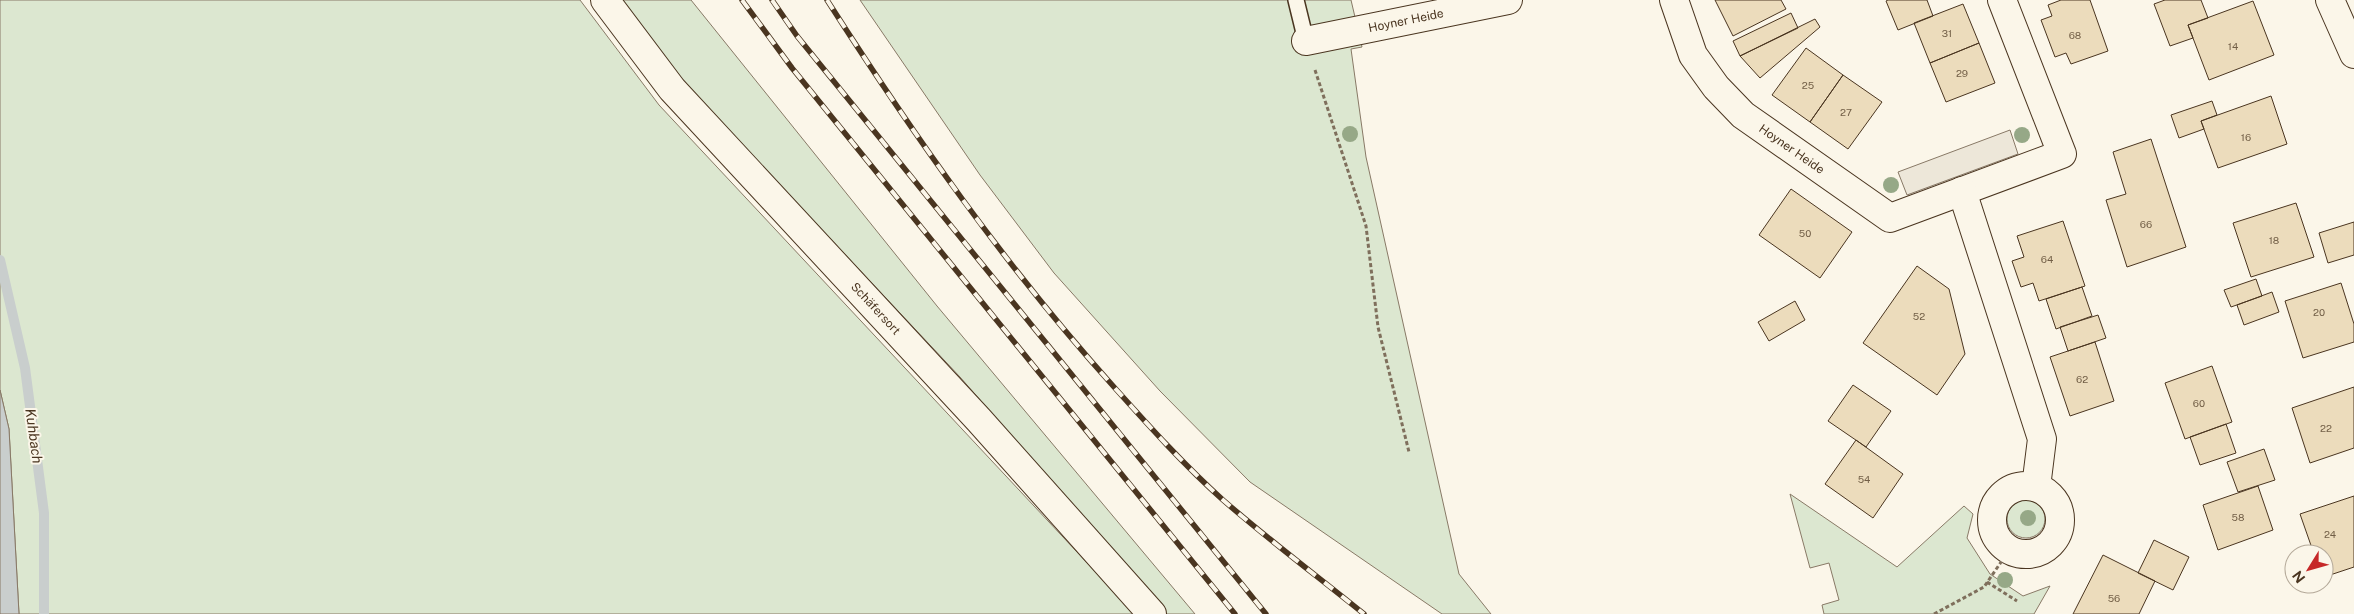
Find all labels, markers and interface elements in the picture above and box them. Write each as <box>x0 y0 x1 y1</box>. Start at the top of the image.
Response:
street label: Hoyner Heide <box>1367 6 1445 35</box>
house number: 31 <box>1942 27 1952 39</box>
house number: 68 <box>2069 29 2081 41</box>
house number: 14 <box>2228 40 2238 52</box>
house number: 29 <box>1956 67 1968 79</box>
house number: 25 <box>1802 79 1814 91</box>
house number: 27 <box>1840 106 1852 118</box>
street label: Hoyner Heide <box>1756 121 1827 177</box>
house number: 16 <box>2241 131 2251 143</box>
house number: 66 <box>2140 218 2152 230</box>
house number: 50 <box>1799 227 1811 239</box>
house number: 18 <box>2269 234 2279 246</box>
house number: 64 <box>2041 253 2053 265</box>
street label: Schäfersort <box>848 280 904 338</box>
house number: 20 <box>2313 306 2325 318</box>
house number: 52 <box>1913 310 1925 322</box>
house number: 62 <box>2076 373 2088 385</box>
house number: 60 <box>2193 397 2205 409</box>
water label: Kuhbach <box>22 408 46 465</box>
house number: 22 <box>2320 422 2332 434</box>
house number: 54 <box>1858 473 1870 485</box>
house number: 58 <box>2232 511 2244 523</box>
house number: 24 <box>2324 528 2336 540</box>
north arrow <box>2284 544 2334 594</box>
text: N <box>2289 568 2308 586</box>
house number: 56 <box>2108 592 2120 604</box>

